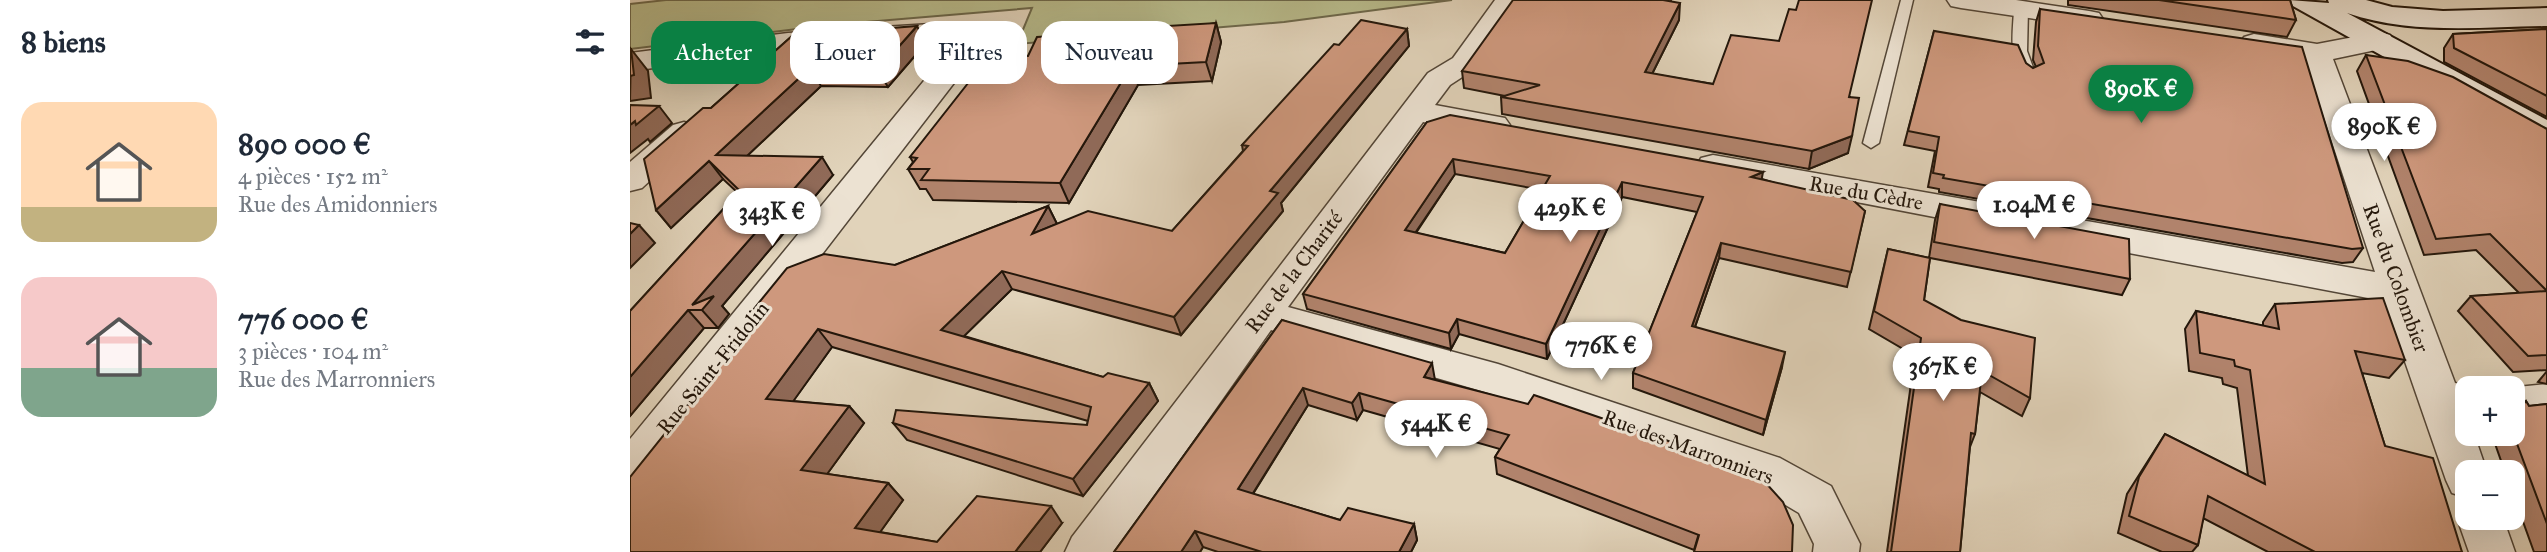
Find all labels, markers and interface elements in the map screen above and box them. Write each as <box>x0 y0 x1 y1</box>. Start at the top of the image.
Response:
chip: Acheter <box>651 21 776 84</box>
chip: Louer <box>790 21 900 84</box>
chip: Filtres <box>914 21 1027 84</box>
chip: Nouveau <box>1041 21 1178 84</box>
icon: filters <box>571 23 609 61</box>
text: 8 biens <box>21 24 106 60</box>
pin: 890K € <box>2084 66 2198 125</box>
text: 890K € <box>2104 74 2178 102</box>
pin: 890K € <box>2327 104 2441 163</box>
text: 890K € <box>2347 112 2421 140</box>
text: 890 000 € <box>238 126 371 162</box>
icon: home <box>77 130 161 214</box>
text: 4 pièces · 152 m² <box>238 162 388 190</box>
street label: Rue du Cèdre <box>1807 170 1925 216</box>
pin: 1.04M € <box>1969 182 2099 241</box>
pin: 429K € <box>1513 184 1627 244</box>
pin: 343K € <box>715 188 829 248</box>
text: Rue des Amidonniers <box>238 190 437 218</box>
text: 1.04M € <box>1993 190 2075 218</box>
text: 429K € <box>1534 193 1606 221</box>
text: 343K € <box>739 197 805 225</box>
street label: Rue du Colombier <box>2357 200 2435 356</box>
street label: Rue de la Charité <box>1240 205 1349 338</box>
street label: Rue Saint-Fridolin <box>651 296 775 440</box>
text: 776 000 € <box>238 301 369 337</box>
icon: home <box>77 305 161 389</box>
pin: 776K € <box>1544 322 1658 382</box>
text: 776K € <box>1565 331 1637 359</box>
text: 3 pièces · 104 m² <box>238 337 388 365</box>
pin: 367K € <box>1886 344 2000 403</box>
text: 367K € <box>1909 352 1977 380</box>
text: Rue des Marronniers <box>238 365 435 393</box>
map controls <box>2455 376 2525 530</box>
button: + <box>2455 376 2525 446</box>
pin: 544K € <box>1379 400 1493 460</box>
street label: Rue des Marronniers <box>1599 404 1777 490</box>
text: 544K € <box>1401 409 1471 437</box>
button: − <box>2455 460 2525 530</box>

